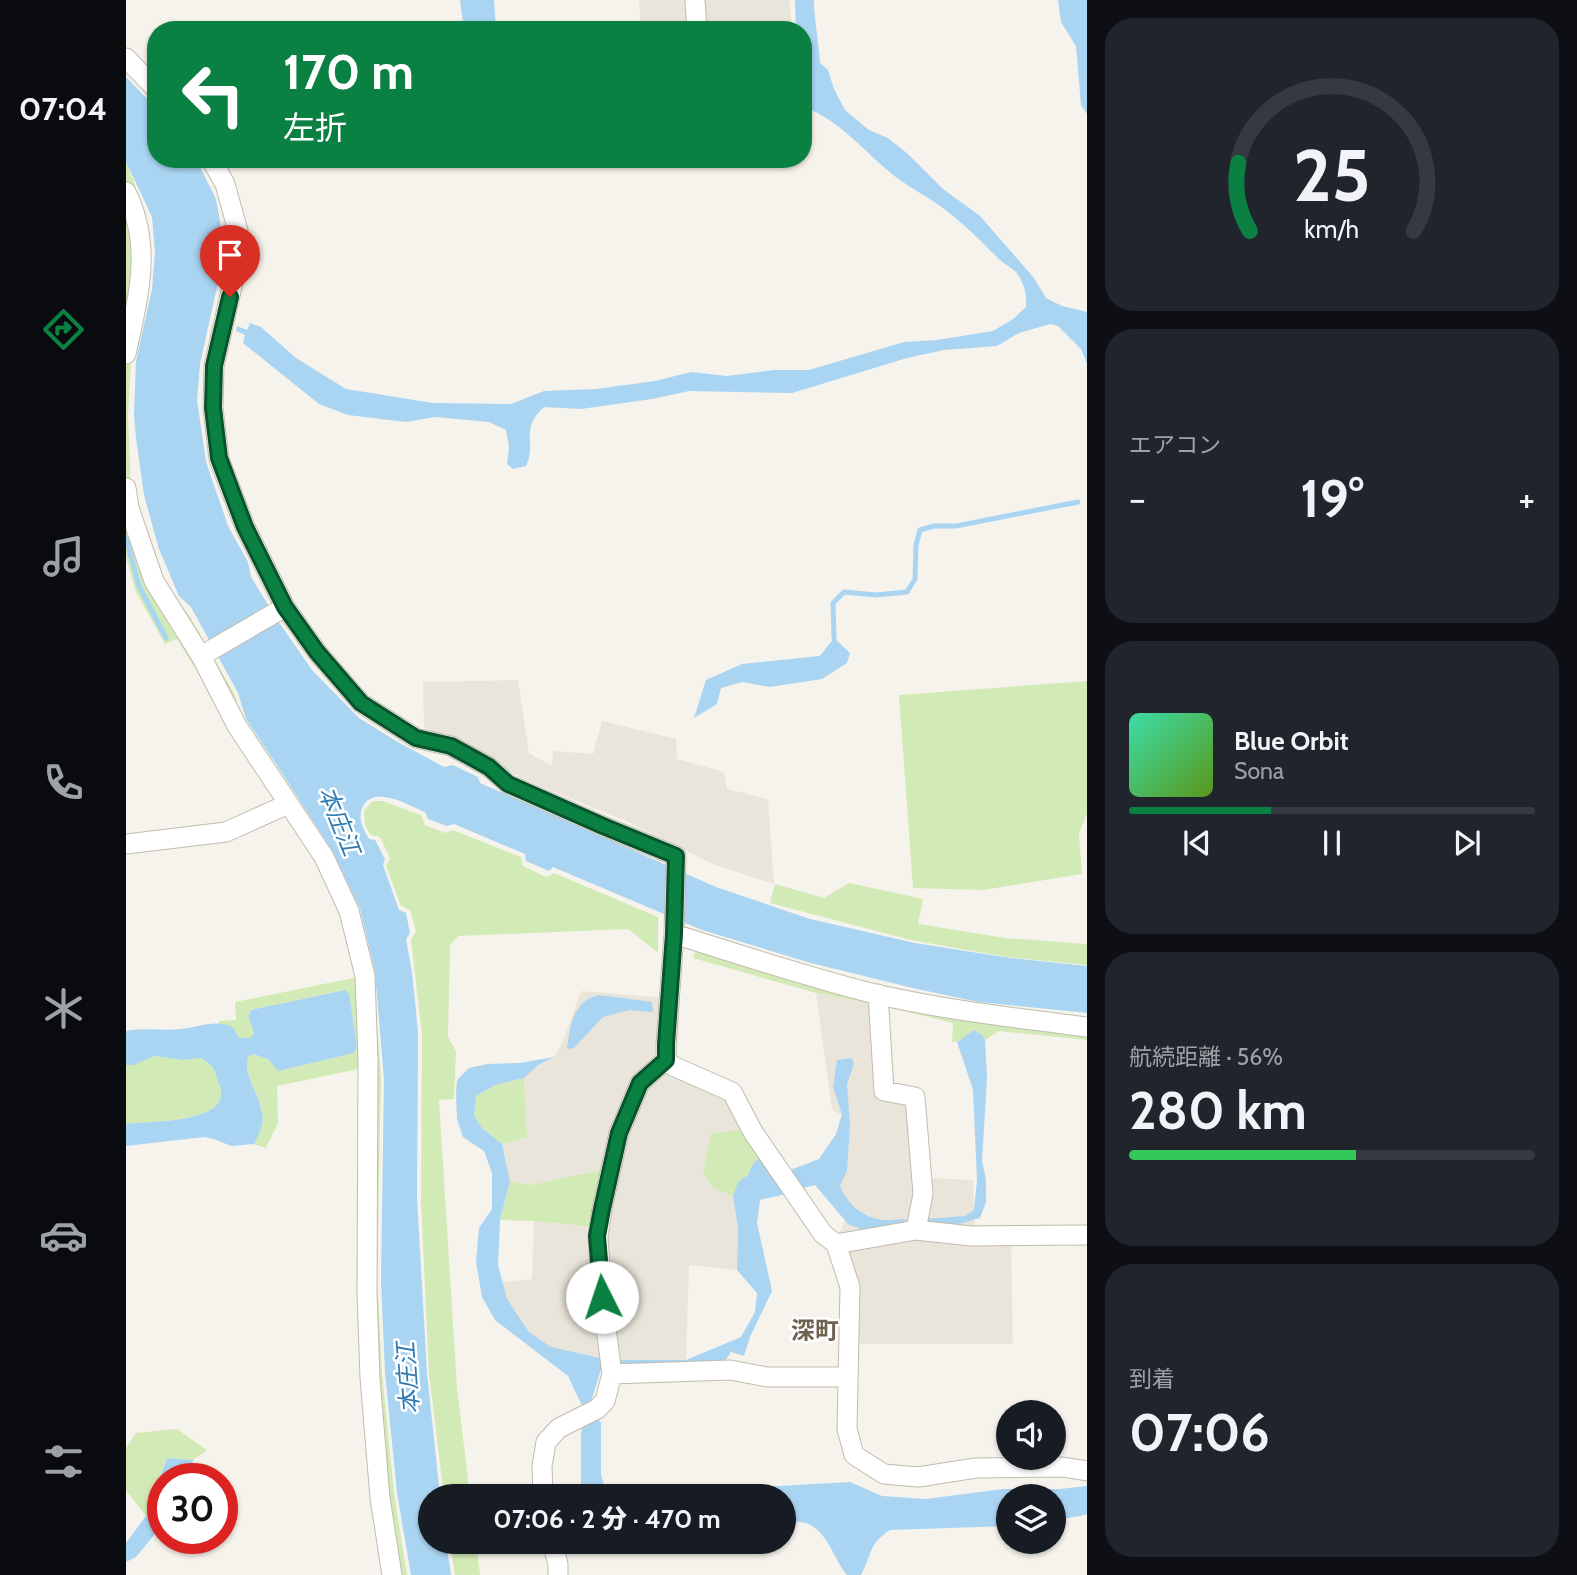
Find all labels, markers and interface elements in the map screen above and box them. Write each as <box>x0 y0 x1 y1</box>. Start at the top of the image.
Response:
text: 170 m <box>283 42 414 101</box>
icon: left <box>168 49 259 140</box>
text: 07:04 <box>19 89 107 128</box>
text: 左折 <box>283 108 347 147</box>
text: 25 <box>1293 131 1371 219</box>
text: km/h <box>1305 214 1359 244</box>
pin <box>200 225 260 297</box>
icon: arrive <box>211 236 249 274</box>
icon: directions <box>39 305 88 354</box>
text: エアコン <box>1129 431 1221 459</box>
text: 19° <box>1300 467 1364 530</box>
text: − <box>1129 475 1146 522</box>
text: + <box>1518 475 1535 522</box>
icon: music <box>39 532 88 581</box>
text: Blue Orbit <box>1234 725 1349 757</box>
text: Sona <box>1234 757 1284 785</box>
icon: phone <box>39 758 88 807</box>
water label: 本庄江 <box>313 782 368 862</box>
icon: previous <box>1178 824 1216 862</box>
icon: pause <box>1313 824 1351 862</box>
icon: next <box>1448 824 1486 862</box>
icon: climate <box>39 984 88 1033</box>
text: 航続距離 · 56% <box>1129 1043 1283 1071</box>
text: 280 km <box>1129 1079 1307 1142</box>
icon: car <box>39 1211 88 1260</box>
position arrow <box>565 1260 639 1334</box>
district label: 深町 <box>791 1316 839 1345</box>
water label: 本庄江 <box>390 1338 424 1415</box>
text: 到着 <box>1129 1365 1175 1393</box>
map controls <box>996 1400 1066 1554</box>
button: sound <box>996 1400 1066 1470</box>
text: 07:06 <box>1129 1401 1270 1464</box>
icon: filters <box>39 1437 88 1486</box>
speed limit sign: 30 <box>147 1463 238 1554</box>
button: layers <box>996 1484 1066 1554</box>
text: 07:06 · 2 分 · 470 m <box>493 1503 721 1535</box>

